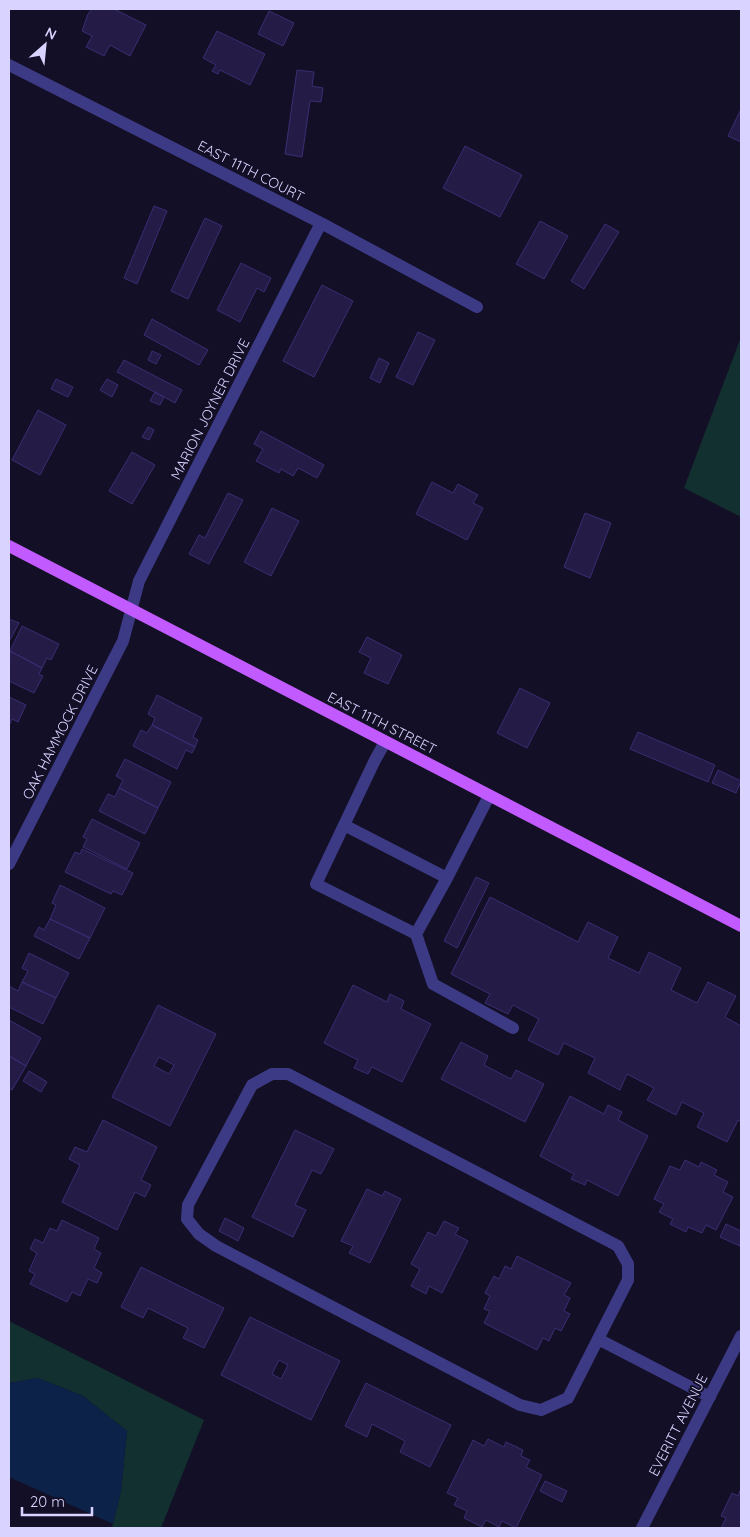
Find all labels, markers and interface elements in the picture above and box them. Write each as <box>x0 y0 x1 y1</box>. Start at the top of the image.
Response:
north arrow <box>20 20 70 70</box>
text: N <box>42 23 60 44</box>
street label: EAST 11TH COURT <box>195 136 307 206</box>
street label: MARION JOYNER DRIVE <box>167 335 253 483</box>
street label: OAK HAMMOCK DRIVE <box>18 662 102 802</box>
street label: EAST 11TH STREET <box>324 688 440 758</box>
street label: EVERITT AVENUE <box>644 1371 712 1479</box>
scale bar <box>22 1484 92 1516</box>
text: 20 m <box>30 1492 65 1511</box>

